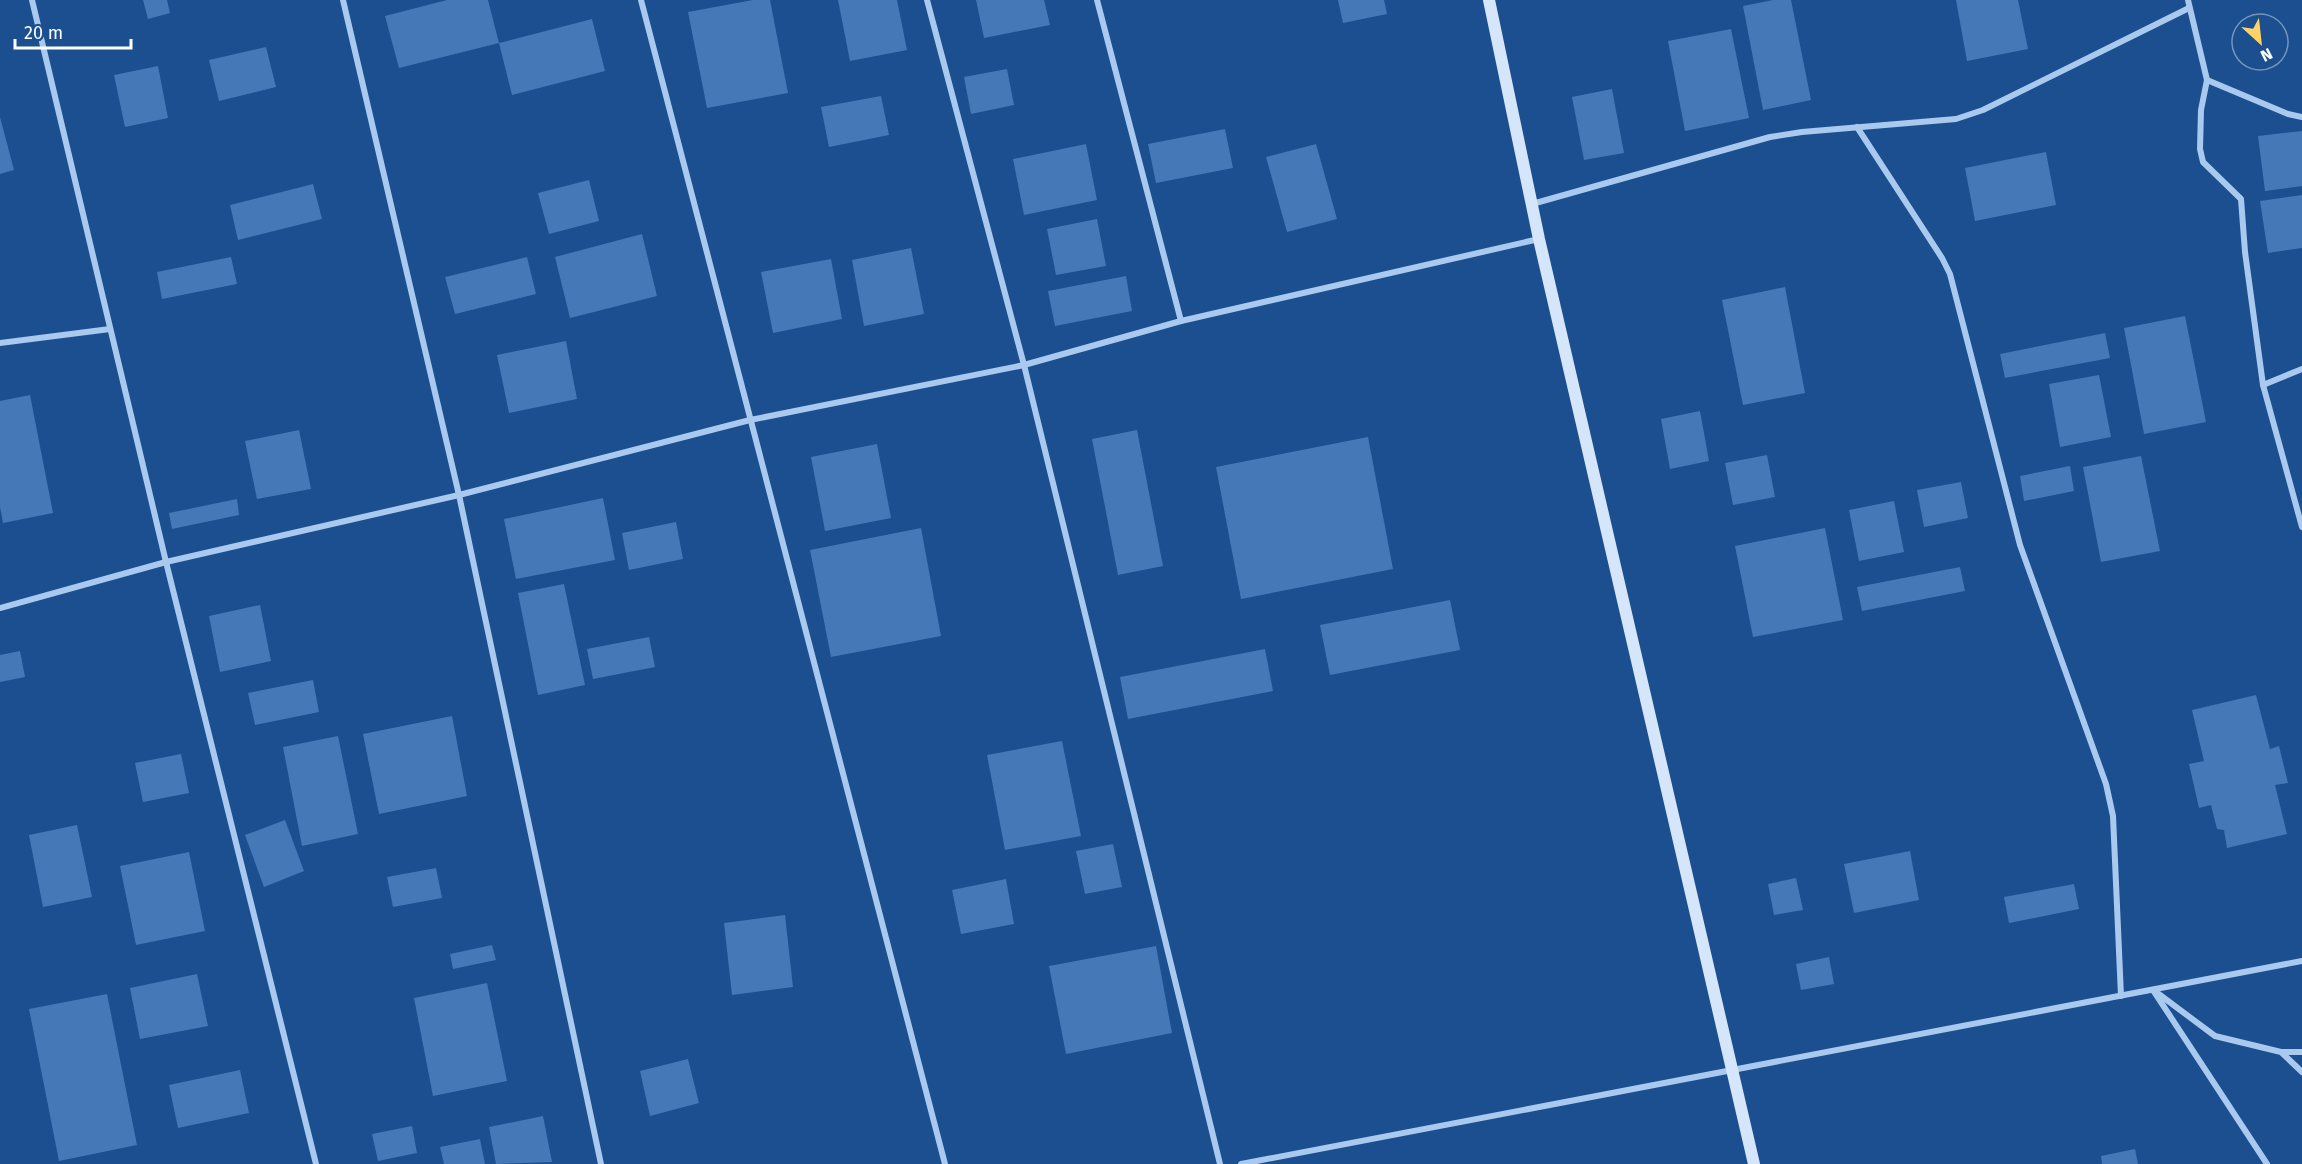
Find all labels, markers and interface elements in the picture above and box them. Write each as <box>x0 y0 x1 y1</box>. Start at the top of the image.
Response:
scale bar <box>15 12 130 50</box>
north arrow <box>2230 12 2290 72</box>
text: 20 m <box>24 22 63 44</box>
text: N <box>2258 44 2276 66</box>

